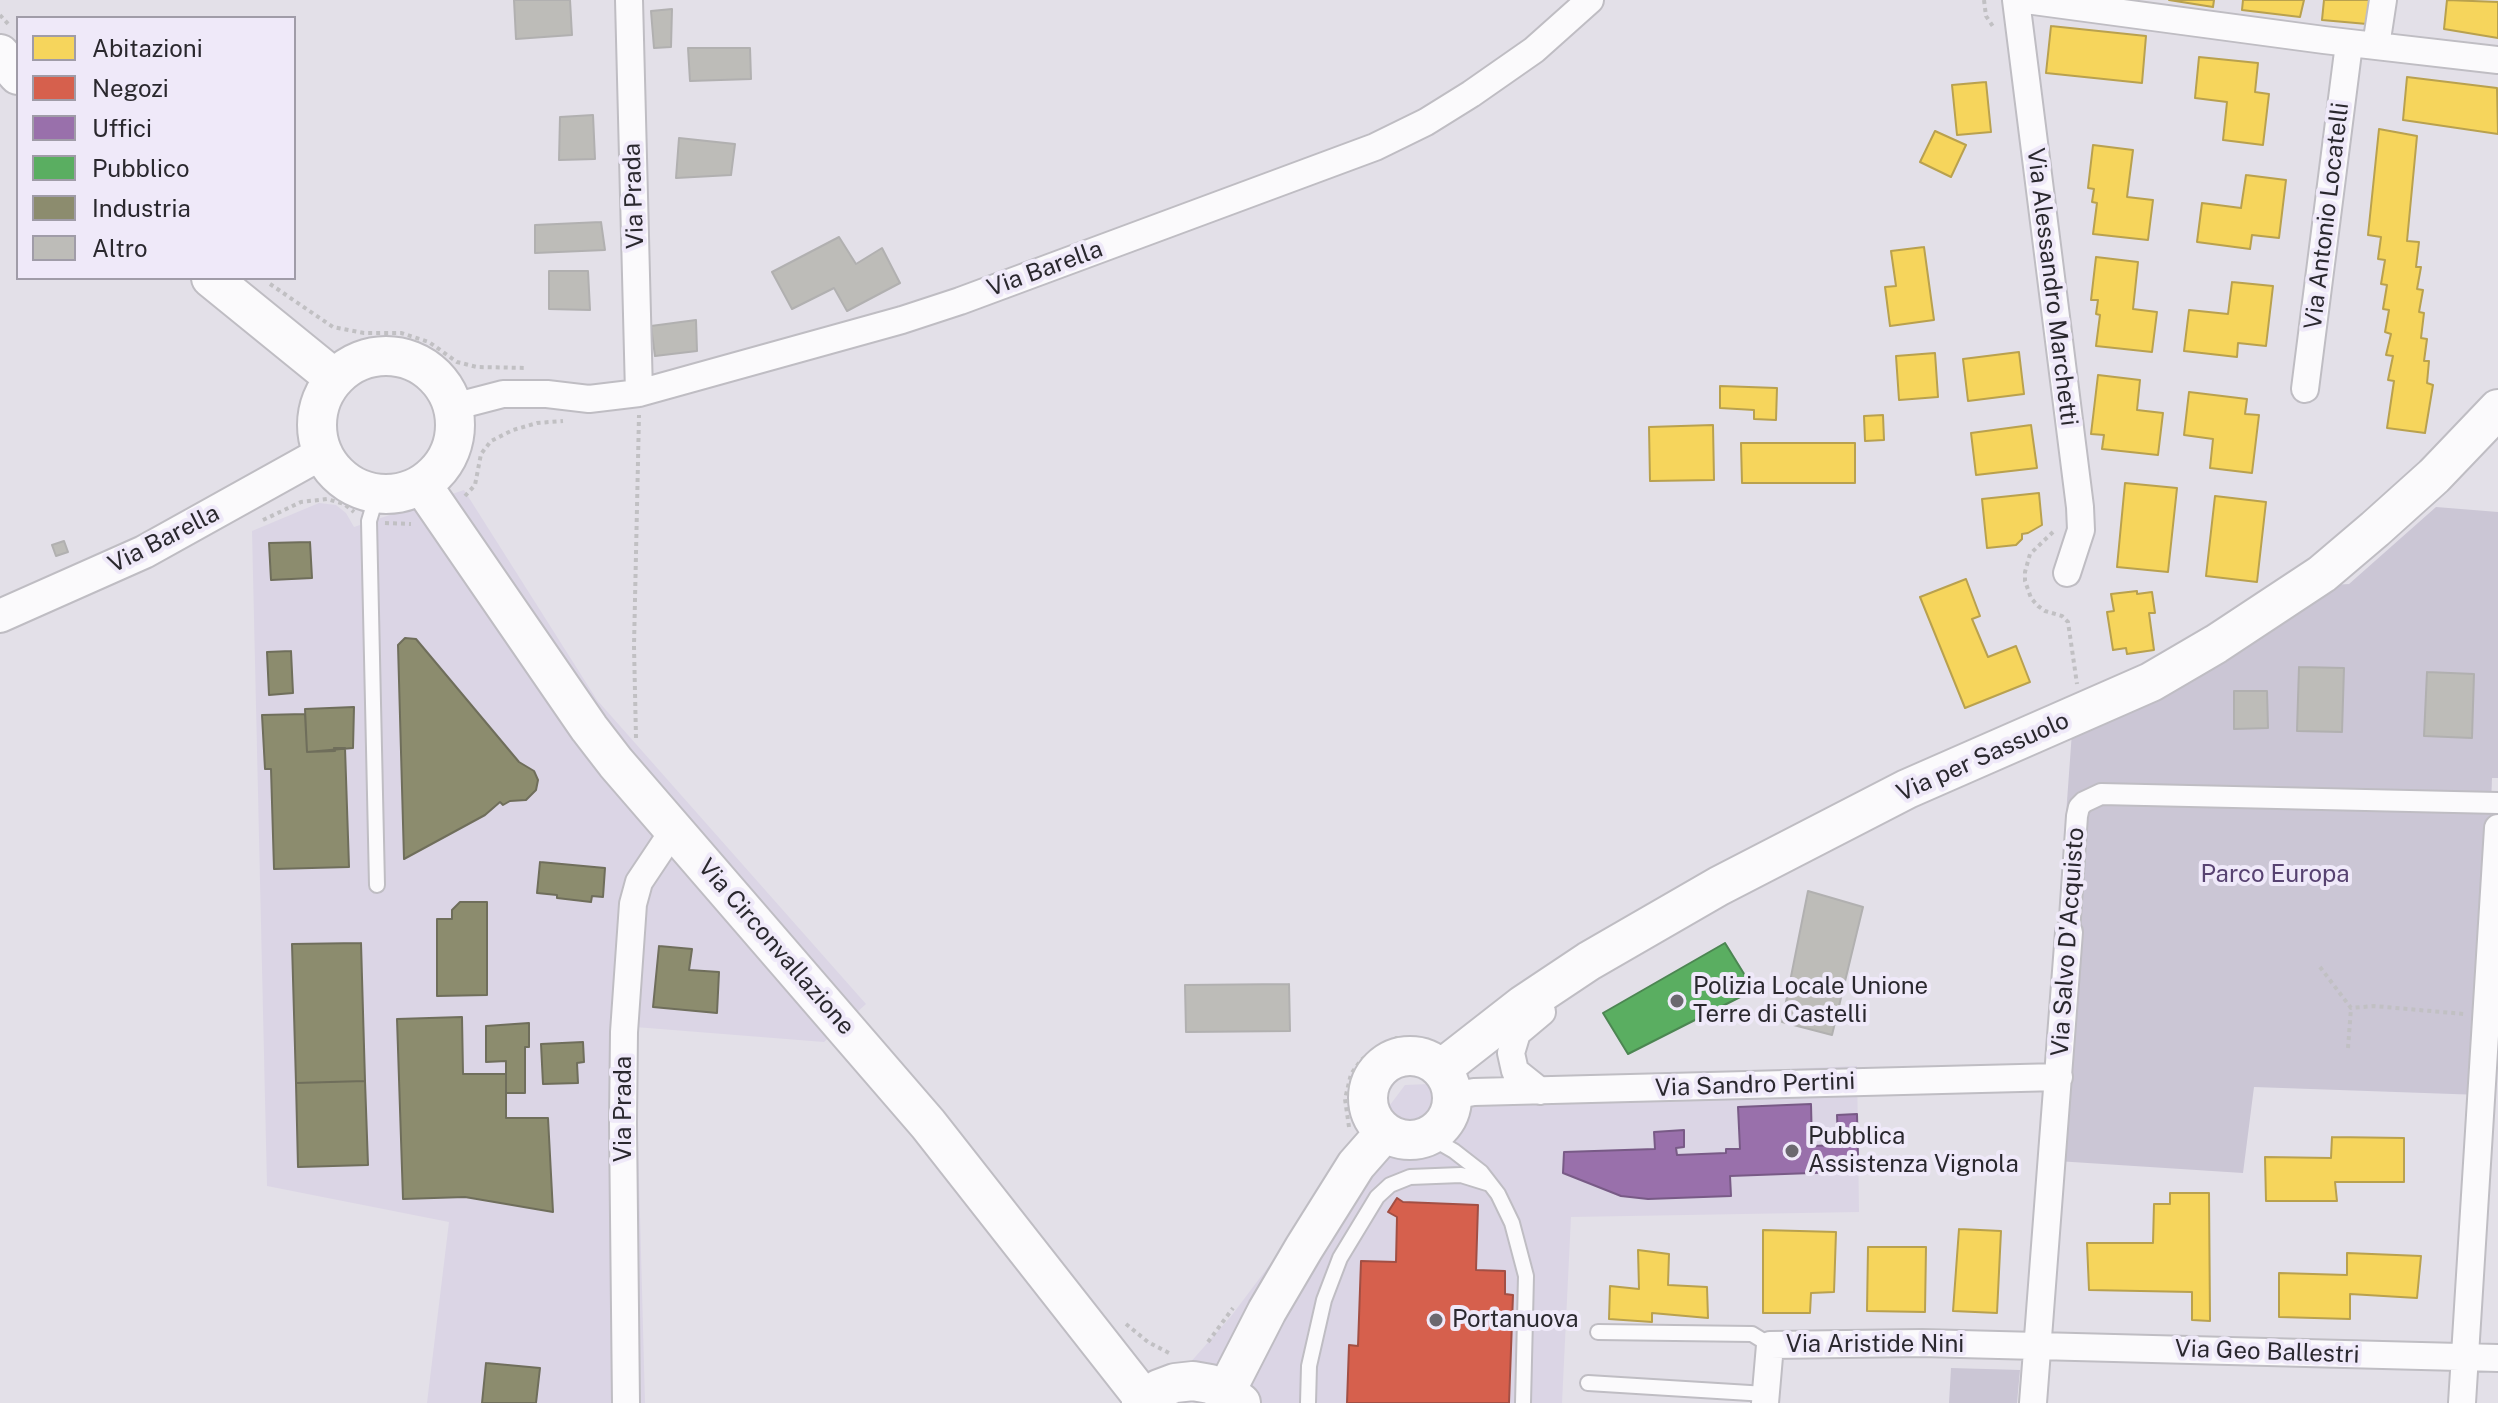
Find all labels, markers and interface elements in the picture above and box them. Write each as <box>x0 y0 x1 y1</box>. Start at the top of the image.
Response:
legend <box>16 16 296 280</box>
text: Abitazioni <box>92 34 203 62</box>
text: Negozi <box>92 74 169 102</box>
street label: Via Antonio Locatelli <box>2299 101 2355 331</box>
text: Uffici <box>92 114 152 142</box>
street label: Via Prada <box>618 142 650 250</box>
street label: Via Alessandro Marchetti <box>2021 146 2083 428</box>
text: Pubblico <box>92 154 190 182</box>
text: Industria <box>92 194 191 222</box>
text: Altro <box>92 234 148 262</box>
street label: Via Barella <box>983 235 1107 303</box>
street label: Via Barella <box>104 499 224 579</box>
street label: Via per Sassuolo <box>1892 706 2074 808</box>
street label: Via Salvo D'Acquisto <box>2046 826 2090 1058</box>
street label: Via Circonvallazione <box>692 853 860 1041</box>
park label: Parco Europa <box>2201 861 2349 889</box>
place label: Polizia Locale Unione Terre di Castelli <box>1693 973 1928 1029</box>
marker: Polizia Locale Unione Terre di Castelli <box>1668 992 1686 1010</box>
street label: Via Prada <box>610 1056 638 1162</box>
street label: Via Sandro Pertini <box>1654 1067 1856 1103</box>
place label: Pubblica Assistenza Vignola <box>1808 1123 2019 1179</box>
marker: Pubblica Assistenza Vignola <box>1783 1142 1801 1160</box>
place label: Portanuova <box>1452 1306 1578 1334</box>
marker: Portanuova <box>1427 1311 1445 1329</box>
street label: Via Aristide Nini <box>1786 1331 1964 1359</box>
street label: Via Geo Ballestri <box>2174 1334 2360 1370</box>

